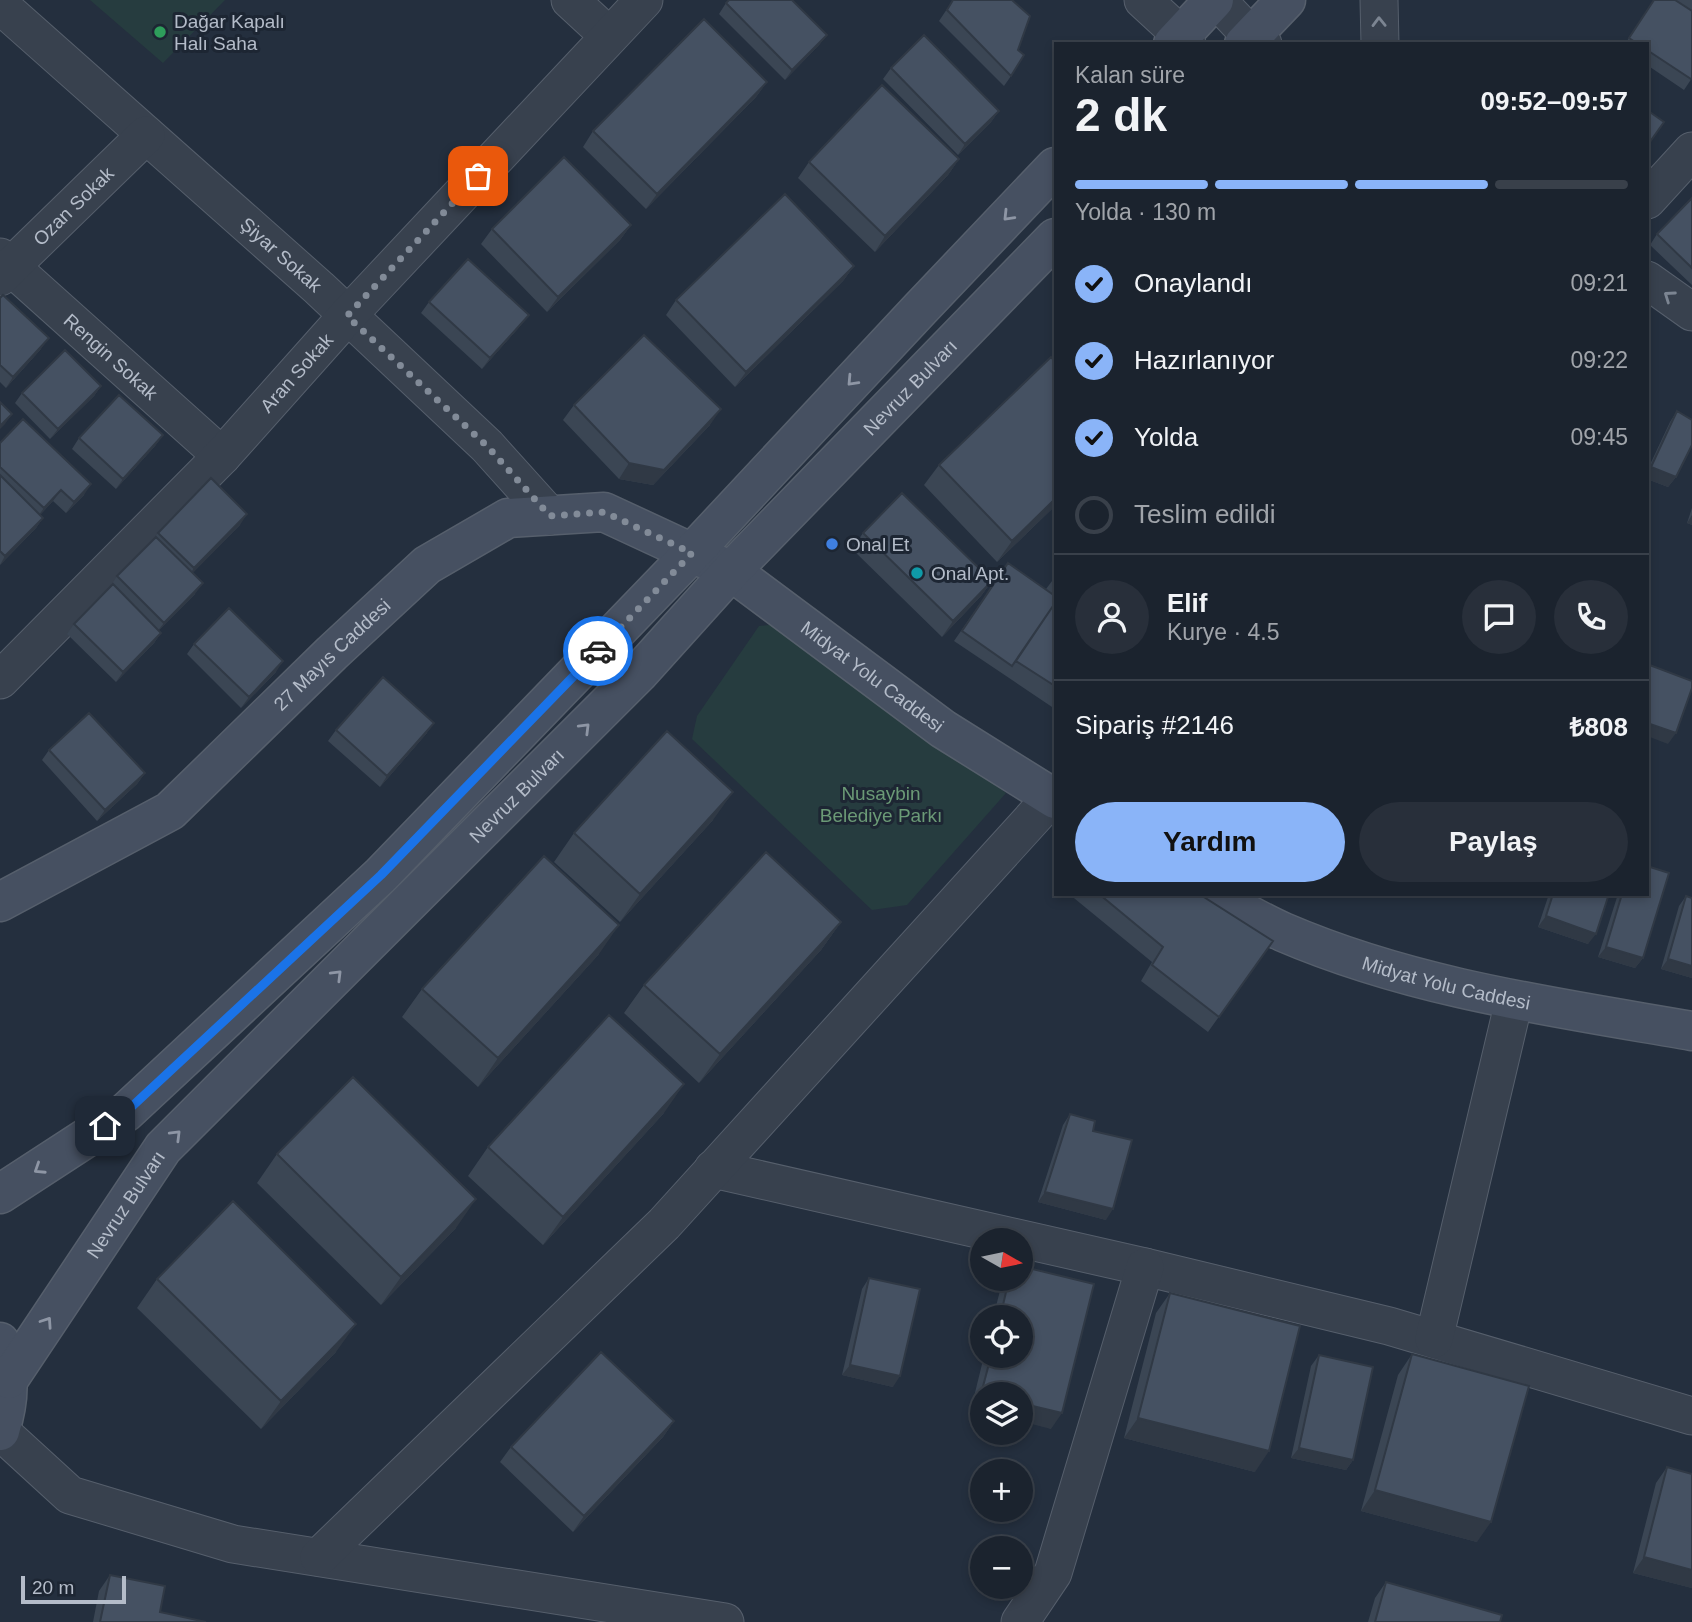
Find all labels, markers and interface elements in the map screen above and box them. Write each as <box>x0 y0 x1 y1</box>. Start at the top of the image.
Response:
place label: Dağar Kapalı Halı Saha <box>174 11 285 54</box>
one-way arrow <box>1372 16 1387 27</box>
marker: Dağar Kapalı Halı Saha <box>152 24 168 40</box>
text: Kalan süre <box>1075 62 1185 88</box>
text: 09:52–09:57 <box>1481 86 1628 116</box>
text: 2 dk <box>1075 89 1167 141</box>
pin <box>448 146 508 206</box>
icon: bag <box>459 157 497 195</box>
street label: Ozan Sokak <box>29 162 118 250</box>
text: Yolda · 130 m <box>1075 199 1216 225</box>
one-way arrow <box>1004 208 1017 221</box>
street label: Şiyar Sokak <box>236 213 327 296</box>
icon: check <box>1075 265 1113 303</box>
text: Onaylandı <box>1134 268 1253 298</box>
text: 09:21 <box>1570 270 1628 296</box>
one-way arrow <box>1664 292 1677 304</box>
street label: Rengin Sokak <box>60 309 162 404</box>
street label: Aran Sokak <box>256 329 337 416</box>
street label: Nevruz Bulvarı <box>859 335 961 439</box>
icon: check <box>1075 342 1113 380</box>
text: Hazırlanıyor <box>1134 345 1274 375</box>
text: 09:22 <box>1570 347 1628 373</box>
one-way arrow <box>848 373 860 386</box>
icon: check <box>1075 419 1113 457</box>
text: Yolda <box>1134 422 1198 452</box>
text: 09:45 <box>1570 424 1628 450</box>
text: Teslim edildi <box>1134 499 1276 529</box>
place label: Onal Et <box>846 534 910 555</box>
marker: Onal Et <box>824 536 840 552</box>
place label: Onal Apt. <box>931 563 1009 584</box>
marker: Onal Apt. <box>909 565 925 581</box>
button: person <box>1075 580 1149 654</box>
button: chat <box>1462 580 1536 654</box>
button: phone <box>1554 580 1628 654</box>
text: Elif <box>1167 588 1207 618</box>
street label: 27 Mayıs Caddesi <box>269 594 394 714</box>
courier <box>563 616 633 686</box>
street label: Midyat Yolu Caddesi <box>797 617 948 736</box>
text: Kurye · 4.5 <box>1167 619 1280 645</box>
icon: car <box>579 632 617 670</box>
text: Sipariş #2146 <box>1075 710 1234 740</box>
text: ₺808 <box>1570 712 1628 742</box>
one-way arrow <box>577 723 590 736</box>
street label: Nevruz Bulvarı <box>465 744 568 847</box>
park label: Nusaybin Belediye Parkı <box>820 783 942 826</box>
button: Yardım <box>1075 802 1345 882</box>
button: Paylaş <box>1359 802 1628 882</box>
street label: Midyat Yolu Caddesi <box>1360 952 1532 1013</box>
one-way arrow <box>329 970 342 983</box>
pin <box>75 1096 135 1156</box>
icon: home <box>86 1107 124 1145</box>
one-way arrow <box>168 1131 181 1144</box>
street label: Nevruz Bulvarı <box>82 1147 169 1262</box>
one-way arrow <box>34 1160 47 1173</box>
north arrow <box>970 1228 1032 1292</box>
map controls <box>970 1228 1033 1599</box>
button: locate <box>970 1305 1033 1368</box>
one-way arrow <box>39 1317 51 1330</box>
button: layers <box>970 1382 1033 1445</box>
button: + <box>970 1459 1033 1522</box>
button: − <box>970 1536 1033 1599</box>
scale bar <box>21 1573 126 1605</box>
text: 20 m <box>32 1577 74 1598</box>

